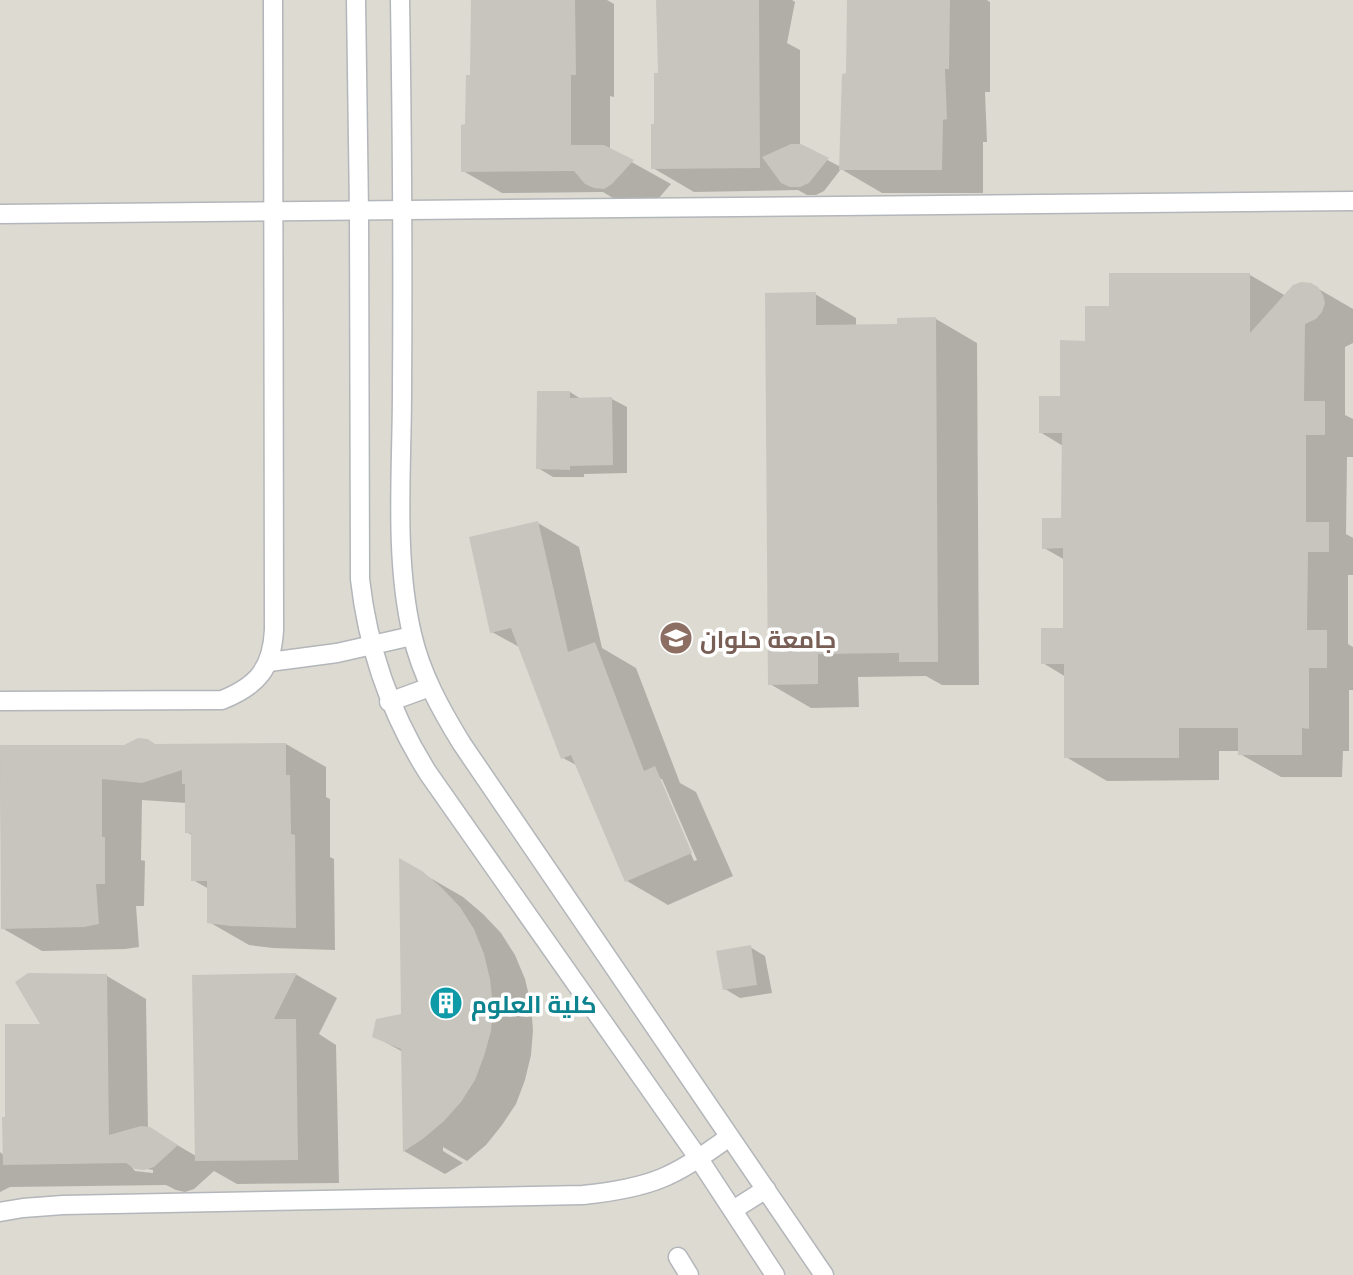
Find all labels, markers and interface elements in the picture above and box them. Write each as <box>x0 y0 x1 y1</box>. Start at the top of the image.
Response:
school or university icon: جامعة حلوان <box>657 619 695 657</box>
place label: جامعة حلوان <box>700 624 836 654</box>
building icon: كلية العلوم <box>427 984 465 1022</box>
place label: كلية العلوم <box>471 989 597 1021</box>

